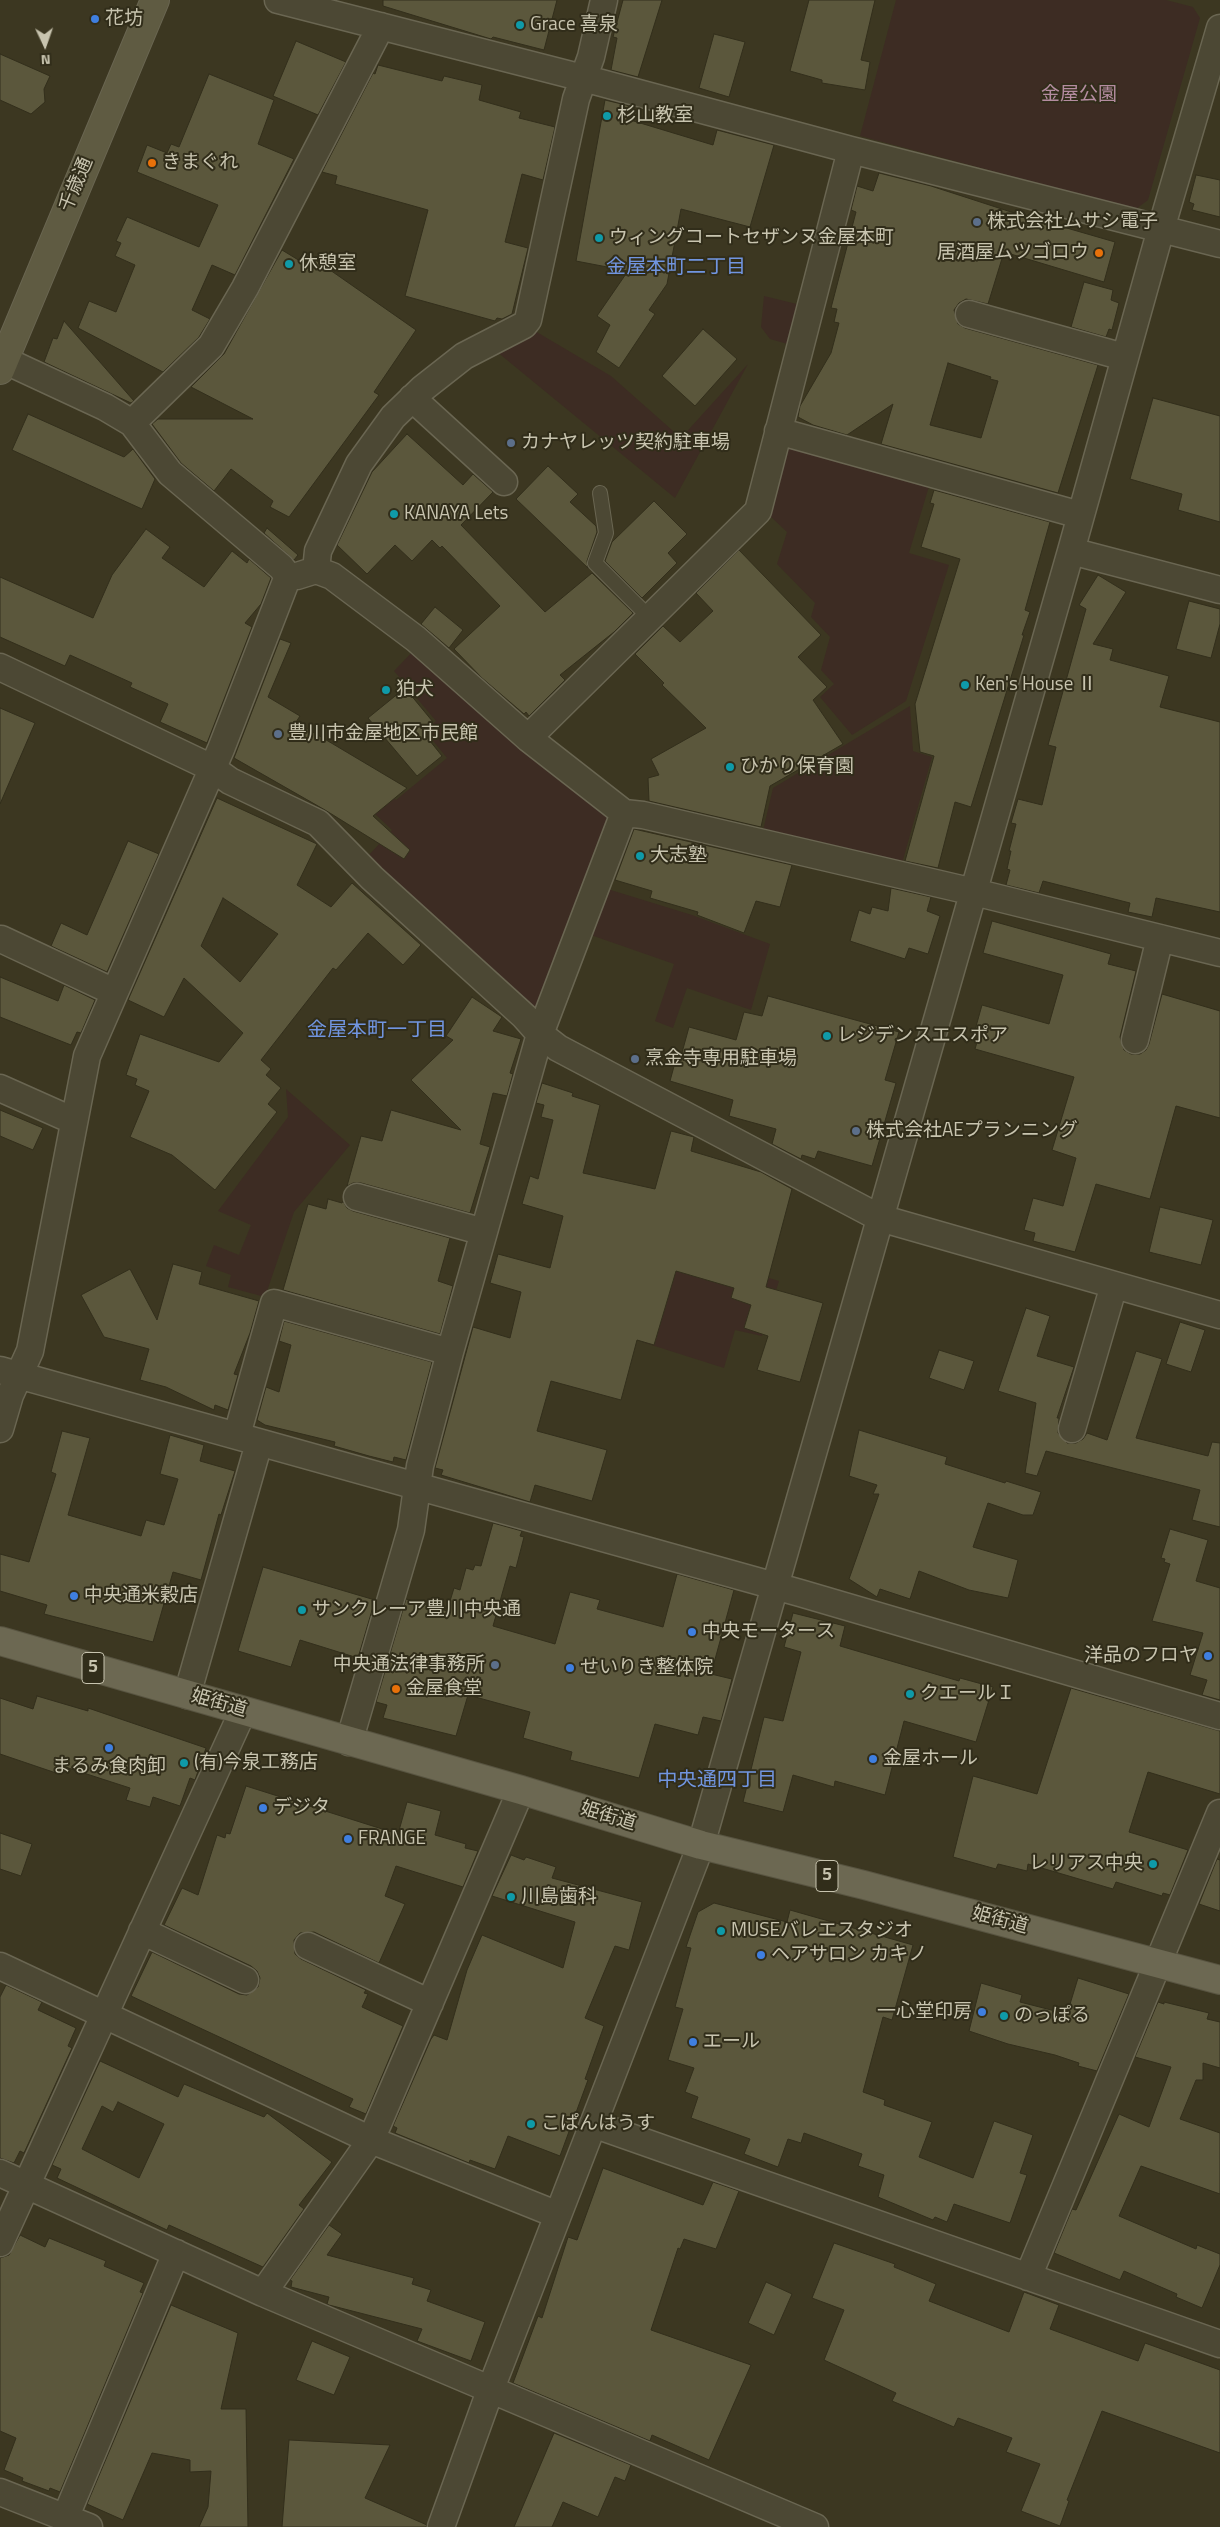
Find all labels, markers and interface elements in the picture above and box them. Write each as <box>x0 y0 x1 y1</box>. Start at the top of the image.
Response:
place label: 花坊 <box>105 8 143 30</box>
marker: 花坊 <box>89 13 101 25</box>
place label: Grace 喜泉 <box>530 14 618 36</box>
marker: Grace 喜泉 <box>514 19 526 31</box>
north arrow <box>20 20 70 70</box>
text: N <box>40 50 51 71</box>
park label: 金屋公園 <box>1041 84 1117 106</box>
place label: 杉山教室 <box>617 105 693 127</box>
marker: 杉山教室 <box>601 110 613 122</box>
place label: きまぐれ <box>162 152 238 174</box>
street label: 千歳通 <box>55 154 99 216</box>
marker: きまぐれ <box>146 157 158 169</box>
place label: 株式会社ムサシ電子 <box>987 211 1158 233</box>
marker: 株式会社ムサシ電子 <box>971 216 983 228</box>
place label: ウィングコートセザンヌ金屋本町 <box>609 227 894 249</box>
marker: ウィングコートセザンヌ金屋本町 <box>593 232 605 244</box>
place label: 居酒屋ムツゴロウ <box>937 242 1089 264</box>
marker: 居酒屋ムツゴロウ <box>1093 247 1105 259</box>
place label: 休憩室 <box>299 253 356 275</box>
district label: 金屋本町二丁目 <box>606 256 746 280</box>
marker: 休憩室 <box>283 258 295 270</box>
place label: カナヤレッツ契約駐車場 <box>521 432 730 454</box>
marker: カナヤレッツ契約駐車場 <box>505 437 517 449</box>
place label: KANAYA Lets <box>404 503 508 525</box>
marker: KANAYA Lets <box>388 508 400 520</box>
place label: Ken's House Ⅱ <box>975 674 1096 696</box>
place label: 狛犬 <box>396 679 434 701</box>
marker: Ken's House Ⅱ <box>959 679 971 691</box>
marker: 狛犬 <box>380 684 392 696</box>
place label: 豊川市金屋地区市民館 <box>288 723 478 745</box>
marker: 豊川市金屋地区市民館 <box>272 728 284 740</box>
place label: ひかり保育園 <box>740 756 854 778</box>
marker: ひかり保育園 <box>724 761 736 773</box>
place label: 大志塾 <box>650 845 707 867</box>
marker: 大志塾 <box>634 850 646 862</box>
district label: 金屋本町一丁目 <box>307 1019 447 1043</box>
place label: レジデンスエスポア <box>837 1025 1008 1047</box>
marker: レジデンスエスポア <box>821 1030 833 1042</box>
place label: 烹金寺専用駐車場 <box>645 1048 797 1070</box>
marker: 烹金寺専用駐車場 <box>629 1053 641 1065</box>
place label: 株式会社AEプランニング <box>866 1120 1078 1142</box>
marker: 株式会社AEプランニング <box>850 1125 862 1137</box>
place label: 中央通米穀店 <box>84 1585 198 1607</box>
marker: 中央通米穀店 <box>68 1590 80 1602</box>
place label: サンクレーア豊川中央通 <box>312 1599 521 1621</box>
marker: サンクレーア豊川中央通 <box>296 1604 308 1616</box>
place label: 中央モータース <box>702 1621 835 1643</box>
marker: 中央モータース <box>686 1626 698 1638</box>
place label: 洋品のフロヤ <box>1084 1645 1198 1667</box>
marker: 洋品のフロヤ <box>1202 1650 1214 1662</box>
road number: 5 <box>82 1652 104 1684</box>
place label: 中央通法律事務所 <box>333 1654 485 1676</box>
place label: せいりき整体院 <box>580 1657 713 1679</box>
marker: 中央通法律事務所 <box>489 1659 501 1671</box>
marker: せいりき整体院 <box>564 1662 576 1674</box>
place label: 金屋食堂 <box>406 1678 482 1700</box>
marker: 金屋食堂 <box>390 1683 402 1695</box>
place label: クエールＩ <box>920 1683 1015 1705</box>
street label: 姫街道 <box>188 1685 250 1723</box>
marker: クエールＩ <box>904 1688 916 1700</box>
marker: まるみ食肉卸 <box>103 1742 115 1754</box>
place label: 金屋ホール <box>883 1748 978 1770</box>
place label: (有)今泉工務店 <box>194 1752 318 1774</box>
marker: 金屋ホール <box>867 1753 879 1765</box>
place label: まるみ食肉卸 <box>52 1756 166 1778</box>
marker: (有)今泉工務店 <box>178 1757 190 1769</box>
district label: 中央通四丁目 <box>657 1769 777 1793</box>
place label: デジタ <box>273 1797 330 1819</box>
street label: 姫街道 <box>577 1798 639 1836</box>
marker: デジタ <box>257 1802 269 1814</box>
place label: FRANGE <box>358 1828 426 1850</box>
marker: FRANGE <box>342 1833 354 1845</box>
place label: レリアス中央 <box>1029 1853 1143 1875</box>
marker: レリアス中央 <box>1147 1858 1159 1870</box>
road number: 5 <box>816 1860 838 1892</box>
place label: 川島歯科 <box>521 1886 597 1908</box>
marker: 川島歯科 <box>505 1891 517 1903</box>
street label: 姫街道 <box>970 1903 1030 1939</box>
place label: MUSEバレエスタジオ <box>731 1920 913 1942</box>
marker: MUSEバレエスタジオ <box>715 1925 727 1937</box>
place label: ヘアサロン カキノ <box>771 1944 927 1966</box>
marker: ヘアサロン カキノ <box>755 1949 767 1961</box>
place label: 一心堂印房 <box>877 2001 972 2023</box>
place label: のっぽる <box>1014 2005 1090 2027</box>
marker: 一心堂印房 <box>976 2006 988 2018</box>
marker: のっぽる <box>998 2010 1010 2022</box>
place label: エール <box>703 2031 760 2053</box>
marker: エール <box>687 2036 699 2048</box>
place label: こぱんはうす <box>541 2113 655 2135</box>
marker: こぱんはうす <box>525 2118 537 2130</box>

